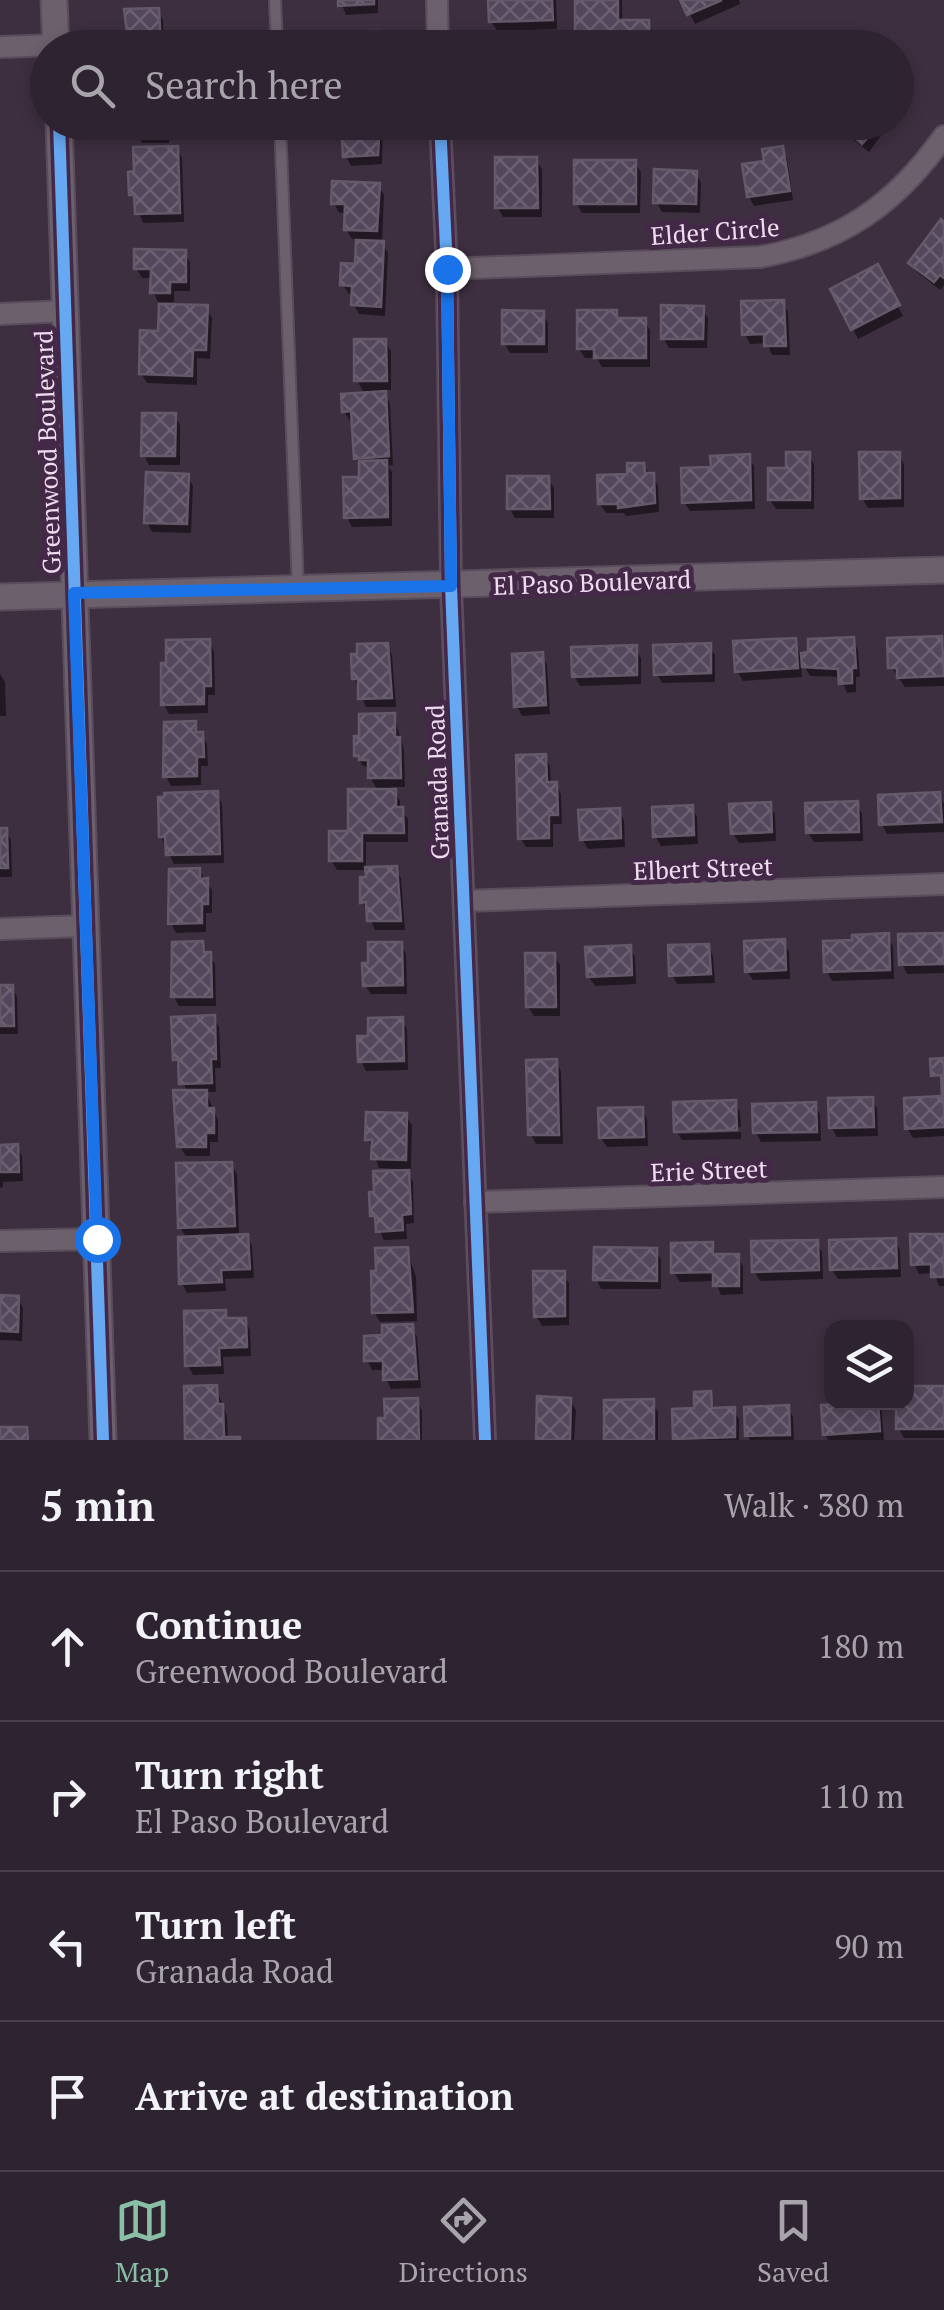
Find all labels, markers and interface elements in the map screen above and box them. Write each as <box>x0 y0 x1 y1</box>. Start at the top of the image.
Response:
search box <box>30 30 914 140</box>
icon: search <box>65 58 120 113</box>
text: Search here <box>145 60 343 110</box>
street label: Elder Circle <box>649 210 781 252</box>
route end <box>425 247 471 293</box>
street label: Greenwood Boulevard <box>26 329 68 575</box>
street label: El Paso Boulevard <box>492 562 692 602</box>
street label: Granada Road <box>418 704 456 860</box>
street label: Elbert Street <box>632 849 774 887</box>
street label: Erie Street <box>650 1151 768 1189</box>
route start <box>75 1217 121 1263</box>
map controls <box>824 1320 914 1410</box>
button: layers <box>824 1320 914 1410</box>
text: 5 min <box>40 1477 155 1533</box>
text: Walk · 380 m <box>724 1484 904 1526</box>
text: Continue <box>135 1600 302 1650</box>
icon: ahead <box>40 1619 95 1674</box>
text: 180 m <box>817 1625 904 1667</box>
text: Greenwood Boulevard <box>135 1650 448 1692</box>
text: Turn right <box>135 1750 324 1800</box>
icon: right <box>40 1769 95 1824</box>
text: 110 m <box>817 1775 904 1817</box>
text: El Paso Boulevard <box>135 1800 389 1842</box>
text: Turn left <box>135 1900 296 1950</box>
icon: left <box>40 1919 95 1974</box>
text: 90 m <box>834 1925 904 1967</box>
text: Granada Road <box>135 1950 334 1992</box>
icon: arrive <box>40 2069 95 2124</box>
text: Arrive at destination <box>135 2071 514 2121</box>
tab: Map <box>115 2193 170 2290</box>
tab: Directions <box>399 2193 528 2290</box>
tab: Saved <box>757 2193 829 2290</box>

